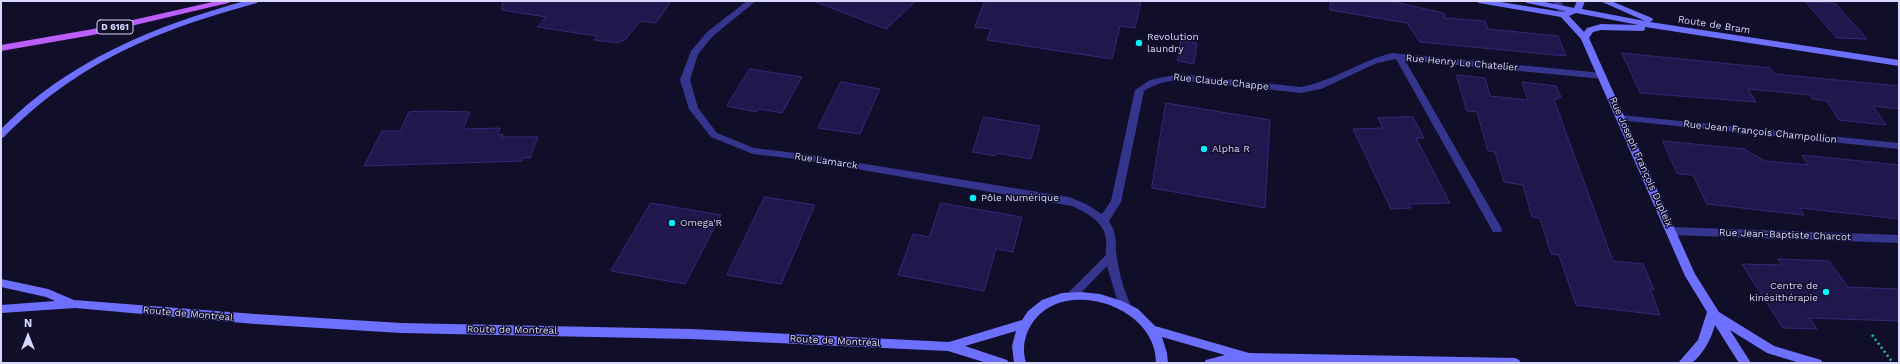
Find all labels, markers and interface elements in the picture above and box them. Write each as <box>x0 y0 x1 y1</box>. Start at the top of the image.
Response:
street label: Route de Bram <box>1677 13 1751 37</box>
road number: D 6161 <box>97 20 133 34</box>
place label: Revolution laundry <box>1147 31 1199 54</box>
marker: Revolution laundry <box>1134 38 1144 48</box>
street label: Rue Henry Le Chatelier <box>1405 52 1519 74</box>
street label: Rue Claude Chappe <box>1173 71 1269 93</box>
street label: Rue Joseph François Dupleix <box>1607 95 1675 229</box>
street label: Rue Jean François Champollion <box>1683 118 1837 146</box>
place label: Alpha R <box>1212 143 1250 155</box>
marker: Alpha R <box>1199 144 1209 154</box>
street label: Rue Lamarck <box>793 150 859 172</box>
place label: Pôle Numérique <box>981 192 1059 204</box>
marker: Pôle Numérique <box>968 193 978 203</box>
place label: Omega'R <box>680 217 722 229</box>
marker: Omega'R <box>667 218 677 228</box>
street label: Rue Jean-Baptiste Charcot <box>1719 227 1851 243</box>
place label: Centre de kinésithérapie <box>1749 280 1818 304</box>
marker: Centre de kinésithérapie <box>1821 287 1831 297</box>
street label: Route de Montréal <box>142 304 234 324</box>
north arrow <box>8 316 48 356</box>
text: N <box>24 317 32 330</box>
street label: Route de Montréal <box>467 323 557 337</box>
street label: Route de Montréal <box>789 333 881 349</box>

